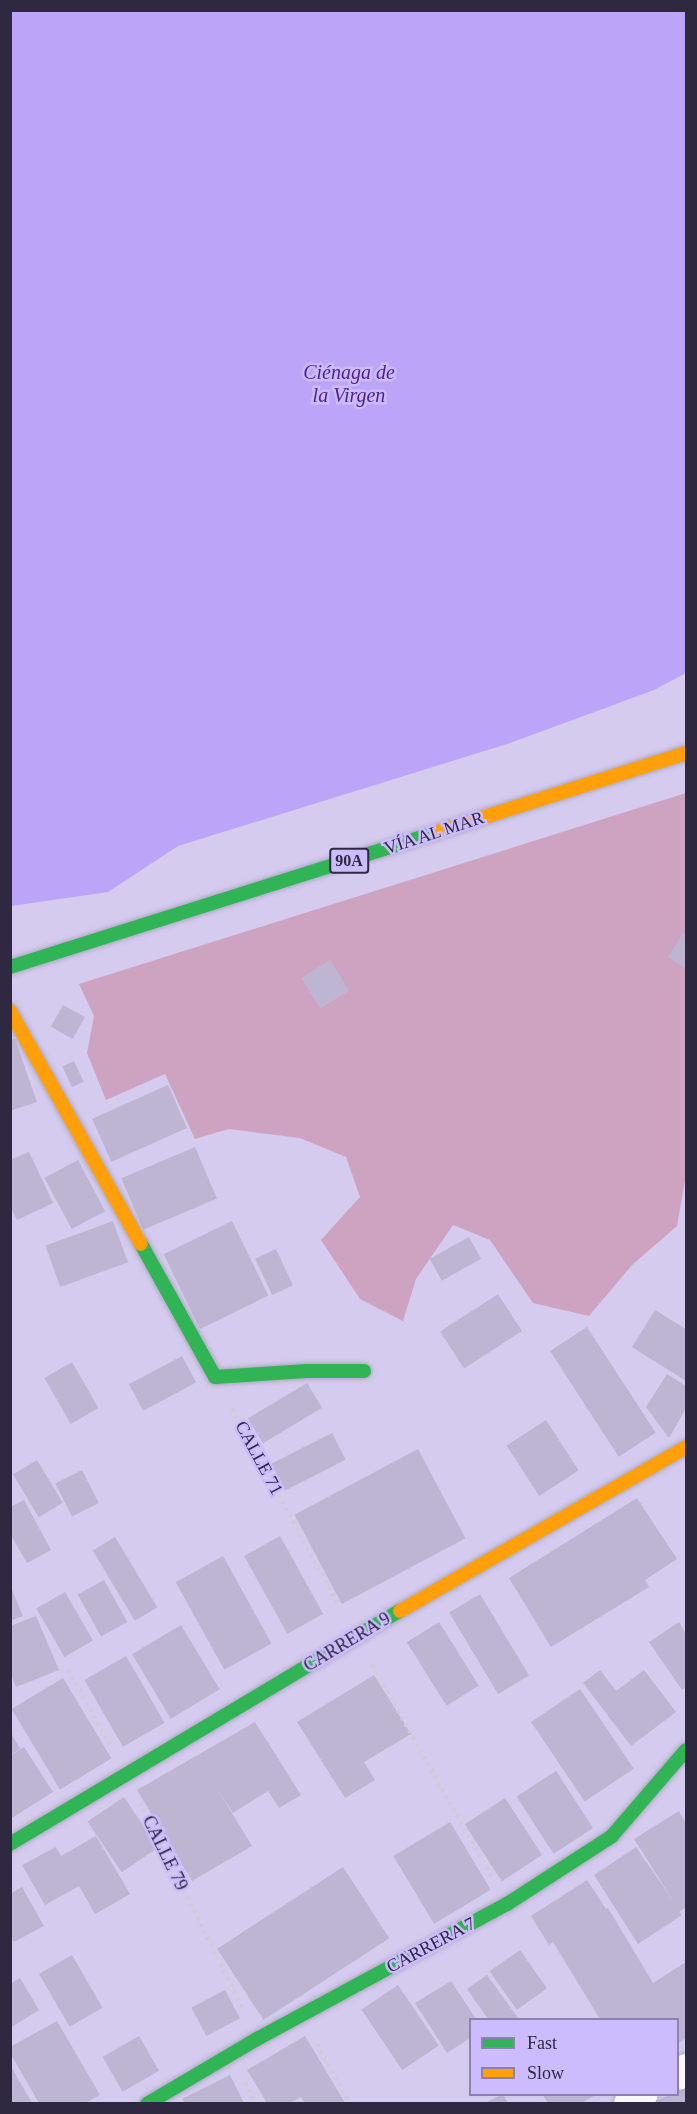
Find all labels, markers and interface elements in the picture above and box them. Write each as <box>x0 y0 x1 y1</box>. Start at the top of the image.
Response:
water label: Ciénaga de la Virgen <box>303 361 395 408</box>
street label: VÍA AL MAR <box>380 806 488 860</box>
road number: 90A <box>328 848 370 874</box>
street label: CALLE 71 <box>231 1417 287 1499</box>
street label: CARRERA 9 <box>299 1607 395 1677</box>
street label: CALLE 79 <box>138 1812 192 1894</box>
street label: CARRERA 7 <box>382 1912 480 1978</box>
legend <box>469 2018 679 2096</box>
text: Fast <box>527 2033 557 2053</box>
text: Slow <box>527 2063 564 2083</box>

